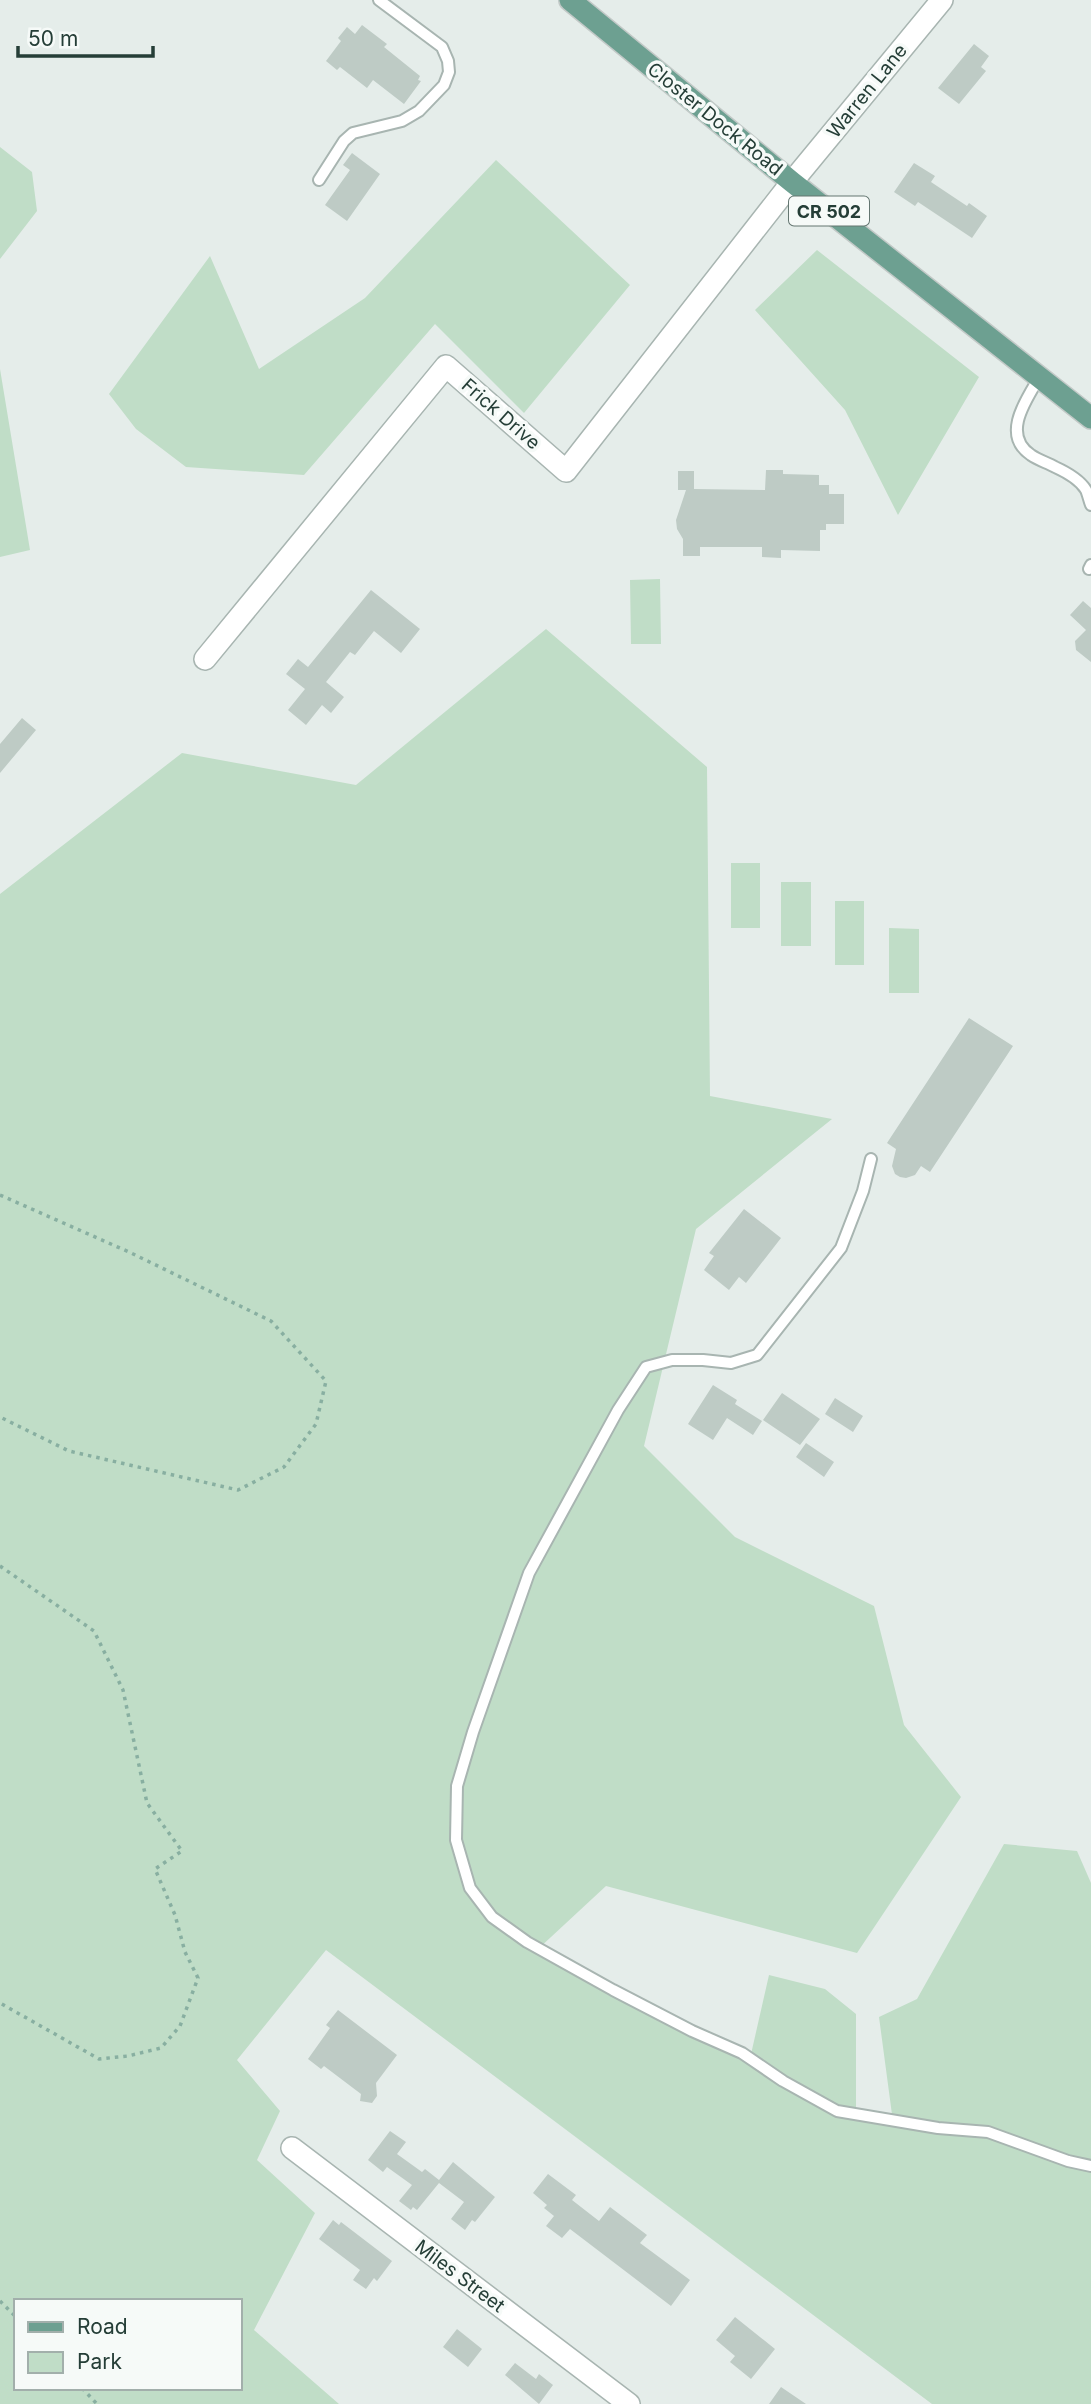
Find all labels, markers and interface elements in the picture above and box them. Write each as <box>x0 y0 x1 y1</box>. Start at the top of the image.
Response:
scale bar <box>18 14 152 58</box>
text: 50 m <box>28 26 78 51</box>
street label: Warren Lane <box>822 39 912 143</box>
street label: Closter Dock Road <box>643 57 787 181</box>
road number: CR 502 <box>789 196 869 226</box>
street label: Frick Drive <box>457 374 545 454</box>
street label: Miles Street <box>411 2235 509 2317</box>
legend <box>14 2299 242 2390</box>
text: Road <box>77 2314 128 2339</box>
text: Park <box>77 2349 122 2374</box>

